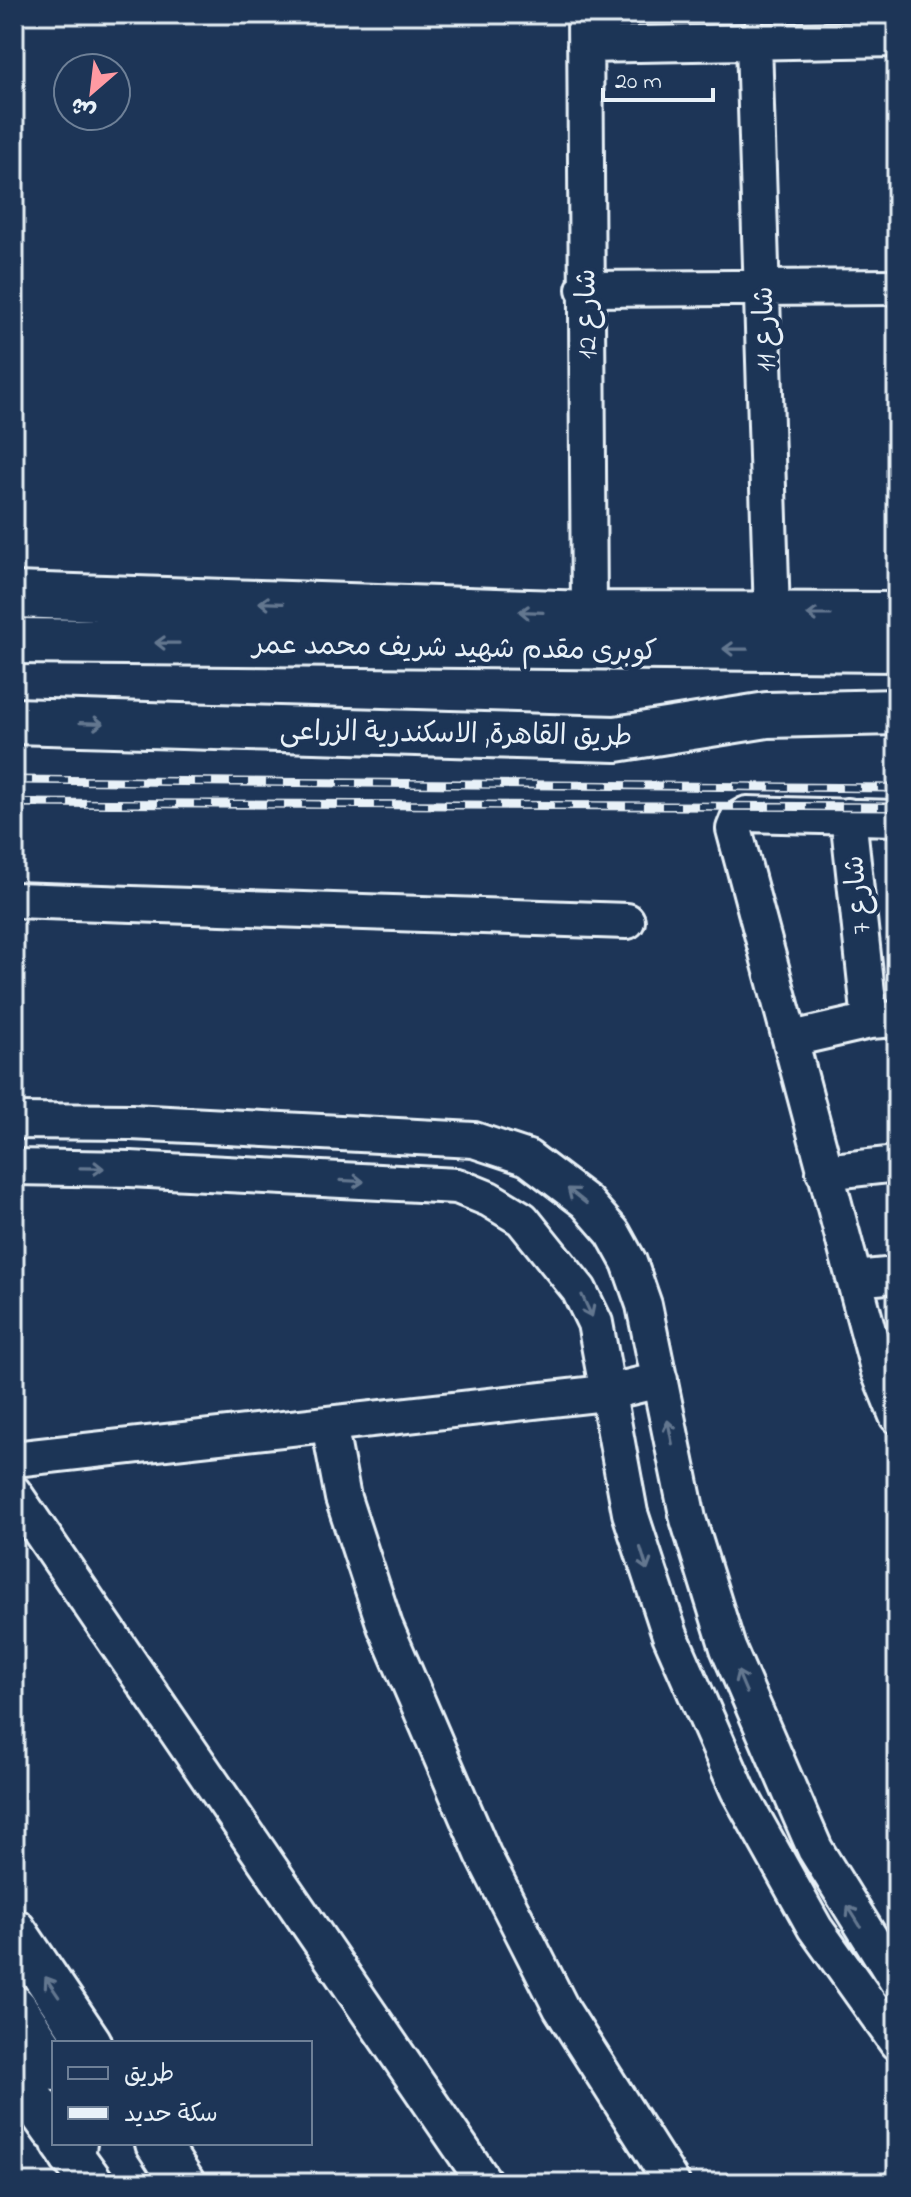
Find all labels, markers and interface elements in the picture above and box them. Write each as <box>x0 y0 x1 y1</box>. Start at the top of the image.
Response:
north arrow <box>52 52 132 132</box>
scale bar <box>603 52 713 102</box>
text: 20 m <box>615 65 662 100</box>
text: ش <box>66 87 102 127</box>
street label: شارع 12 <box>567 268 610 360</box>
street label: شارع 11 <box>745 285 788 372</box>
one-way arrow <box>258 596 285 611</box>
one-way arrow <box>518 604 545 620</box>
one-way arrow <box>806 607 833 623</box>
street label: كوبرى مقدم شهيد شريف محمد عمر <box>250 625 658 674</box>
one-way arrow <box>154 635 181 651</box>
one-way arrow <box>722 641 749 657</box>
street label: طريق القاهرة, الاسكندرية الزراعى <box>279 712 633 759</box>
one-way arrow <box>78 716 105 731</box>
street label: شارع 7 <box>835 853 884 936</box>
one-way arrow <box>78 1160 105 1176</box>
one-way arrow <box>338 1173 365 1188</box>
one-way arrow <box>568 1187 588 1205</box>
one-way arrow <box>580 1294 595 1318</box>
one-way arrow <box>662 1420 677 1446</box>
one-way arrow <box>638 1546 652 1571</box>
one-way arrow <box>734 1670 749 1694</box>
one-way arrow <box>846 1905 862 1928</box>
one-way arrow <box>44 1976 60 1998</box>
legend <box>52 2041 312 2145</box>
text: طريق <box>124 2058 174 2093</box>
text: سكة حديد <box>124 2098 218 2133</box>

